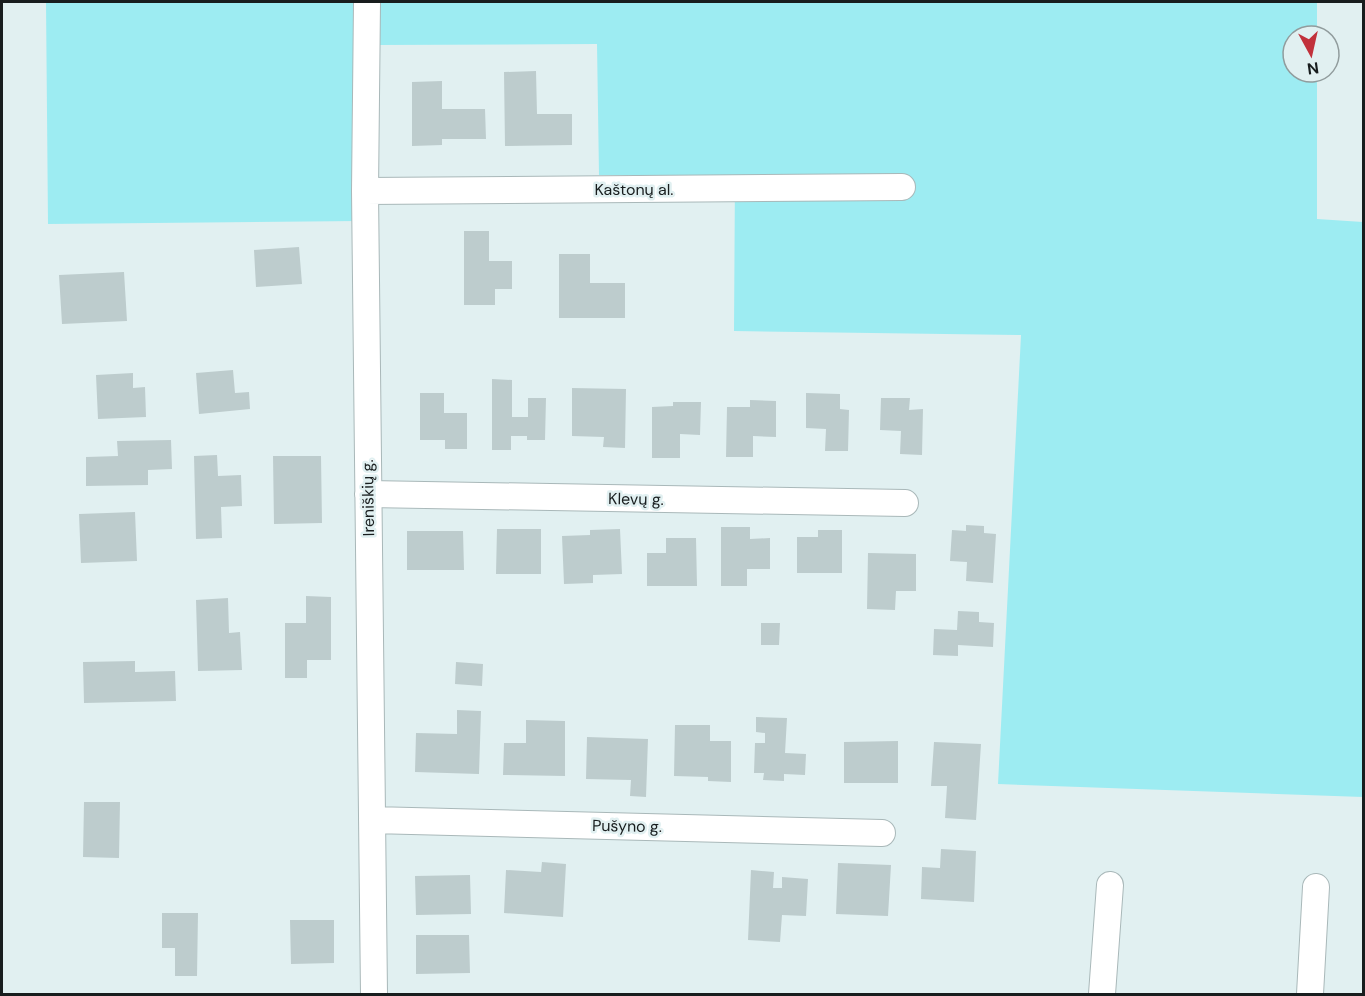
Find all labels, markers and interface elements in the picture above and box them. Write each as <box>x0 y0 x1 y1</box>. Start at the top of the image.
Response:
north arrow <box>1281 24 1341 84</box>
text: N <box>1306 57 1320 80</box>
street label: Kaštonų al. <box>595 179 673 200</box>
street label: Ireniškių g. <box>357 459 379 537</box>
street label: Klevų g. <box>608 488 664 510</box>
street label: Pušyno g. <box>592 815 662 837</box>

